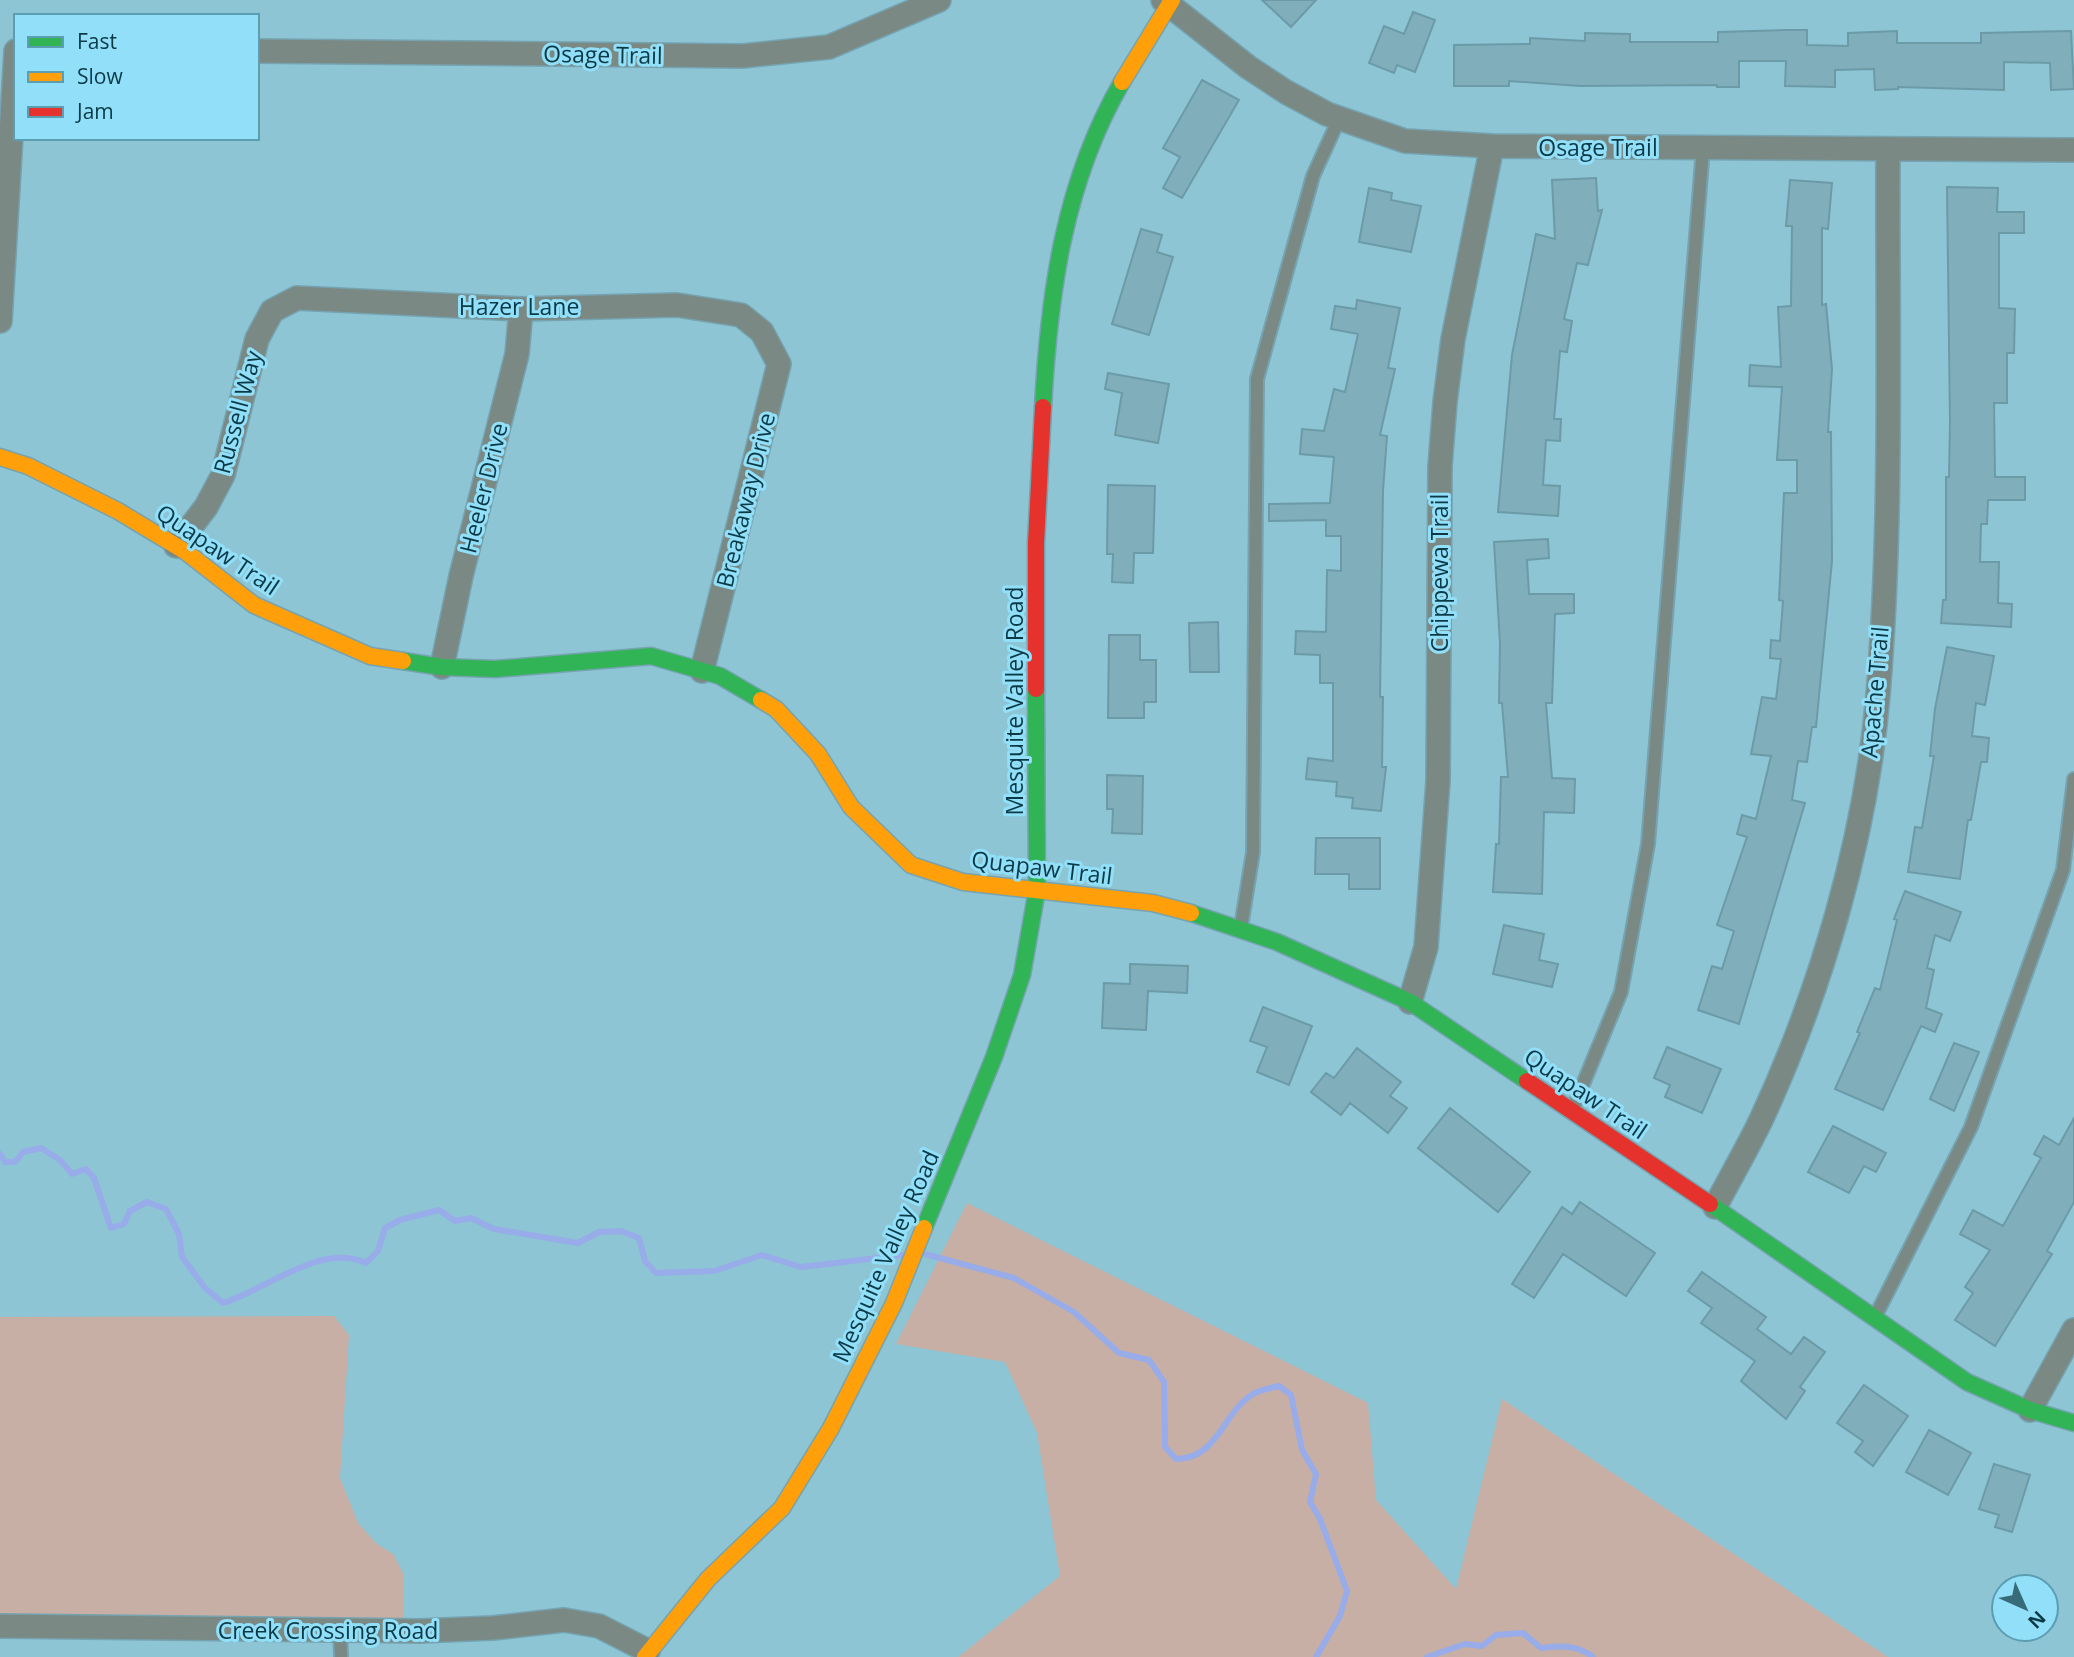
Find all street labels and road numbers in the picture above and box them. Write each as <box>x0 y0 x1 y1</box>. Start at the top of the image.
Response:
street label: Osage Trail <box>543 37 663 71</box>
street label: Osage Trail <box>1538 131 1658 163</box>
street label: Hazer Lane <box>459 290 579 322</box>
street label: Russell Way <box>205 346 269 477</box>
street label: Breakaway Drive <box>708 409 782 591</box>
street label: Heeler Drive <box>451 420 515 556</box>
street label: Chippewa Trail <box>1423 494 1455 652</box>
street label: Quapaw Trail <box>150 496 286 602</box>
street label: Mesquite Valley Road <box>998 586 1030 816</box>
street label: Apache Trail <box>1852 625 1896 759</box>
street label: Quapaw Trail <box>970 842 1114 892</box>
street label: Quapaw Trail <box>1518 1040 1654 1146</box>
street label: Mesquite Valley Road <box>824 1145 946 1367</box>
street label: Creek Crossing Road <box>218 1614 438 1646</box>

